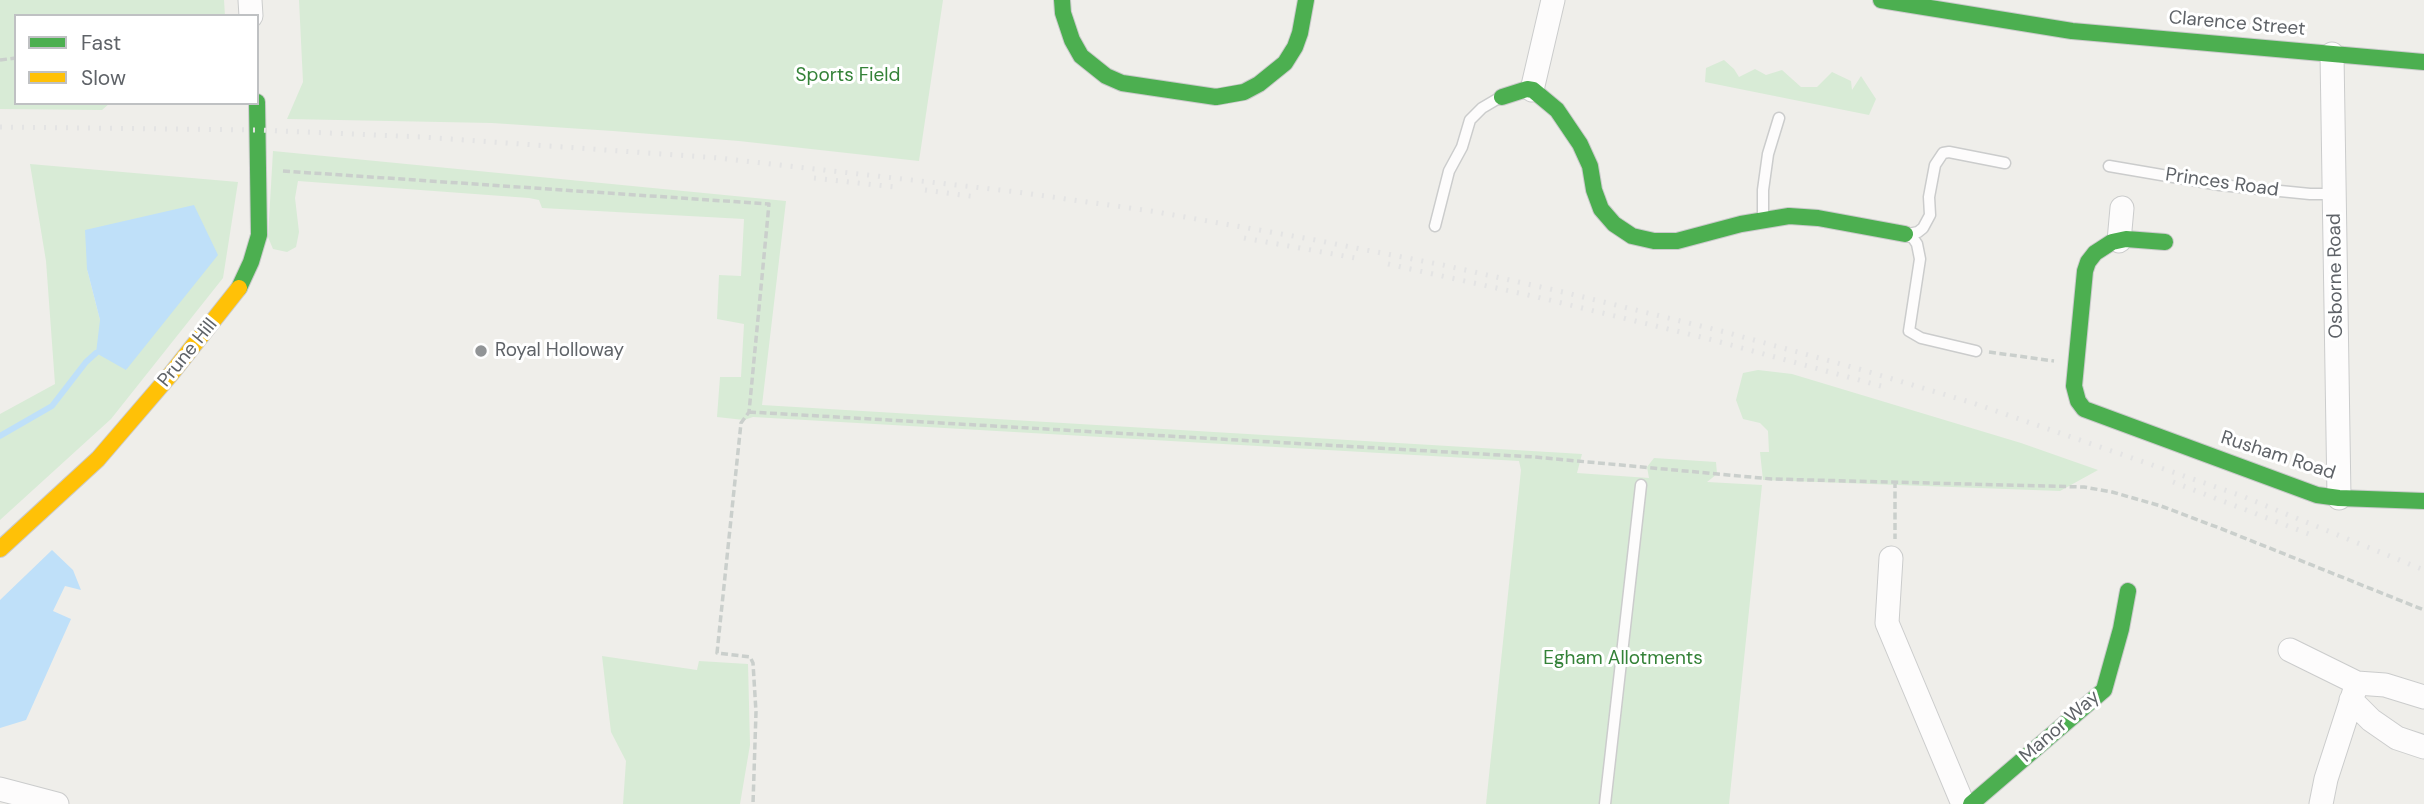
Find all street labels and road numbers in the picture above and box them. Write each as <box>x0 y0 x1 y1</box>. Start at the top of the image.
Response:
street label: Clarence Street <box>2168 7 2306 41</box>
street label: Princes Road <box>2164 164 2280 202</box>
street label: Osborne Road <box>2324 213 2348 339</box>
street label: Prune Hill <box>153 314 223 392</box>
street label: Rusham Road <box>2218 427 2338 485</box>
street label: Manor Way <box>2015 686 2105 768</box>

